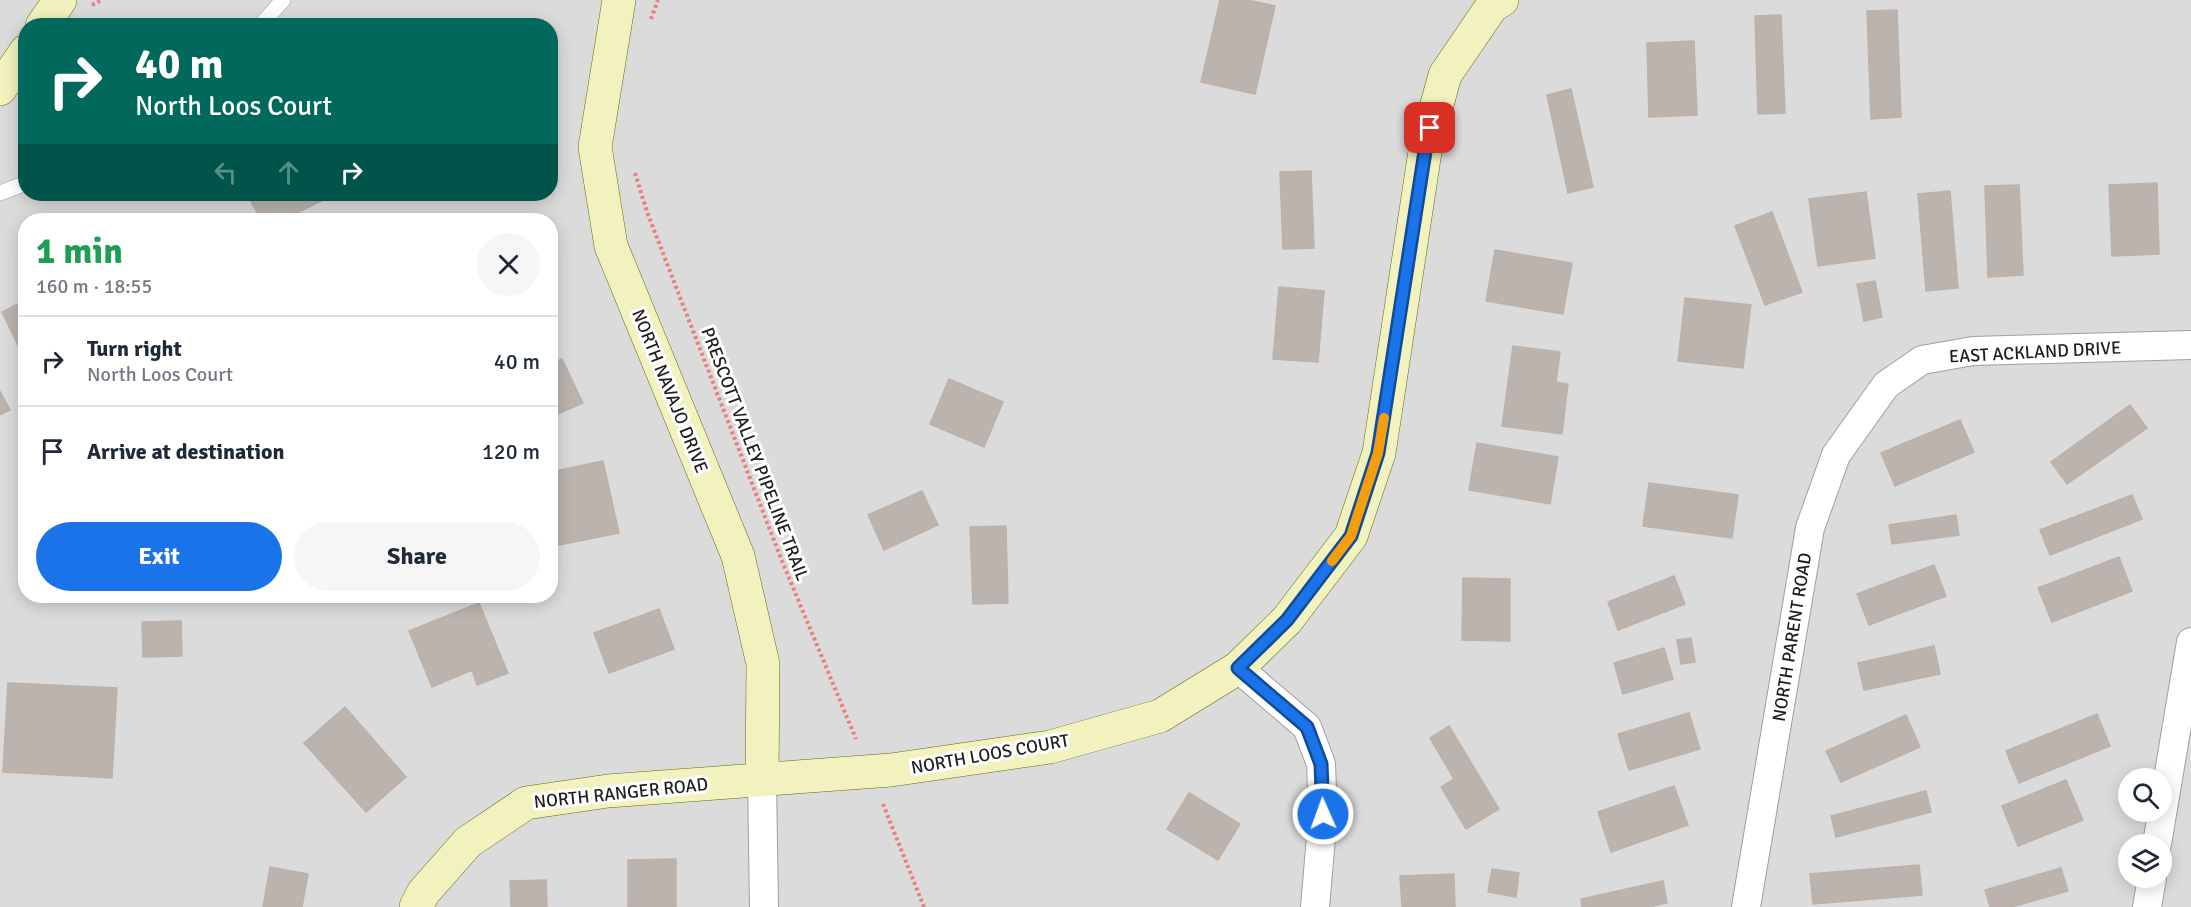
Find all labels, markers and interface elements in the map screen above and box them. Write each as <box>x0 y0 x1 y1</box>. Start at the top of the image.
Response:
text: 40 m <box>135 39 224 90</box>
icon: right <box>36 42 114 120</box>
text: North Loos Court <box>135 90 332 123</box>
pin <box>1404 102 1455 153</box>
icon: arrive <box>1413 111 1446 144</box>
icon: left <box>209 156 242 189</box>
icon: ahead <box>272 156 305 189</box>
icon: right <box>335 156 368 189</box>
text: 1 min <box>36 229 123 274</box>
button: close <box>477 233 540 296</box>
text: 160 m · 18:55 <box>36 274 152 299</box>
street label: NORTH NAVAJO DRIVE <box>627 306 713 476</box>
street label: PRESCOTT VALLEY PIPELINE TRAIL <box>696 324 814 584</box>
text: Turn right <box>87 335 182 362</box>
street label: EAST ACKLAND DRIVE <box>1948 337 2122 367</box>
icon: right <box>36 345 69 378</box>
text: 40 m <box>494 348 540 375</box>
text: North Loos Court <box>87 362 233 387</box>
icon: arrive <box>36 435 69 468</box>
text: Arrive at destination <box>87 438 284 465</box>
text: 120 m <box>482 438 540 465</box>
button: Exit <box>36 522 282 591</box>
button: Share <box>294 522 540 591</box>
street label: NORTH PARENT ROAD <box>1768 551 1816 723</box>
street label: NORTH LOOS COURT <box>909 729 1071 779</box>
map controls <box>2118 768 2172 888</box>
button: search <box>2118 768 2172 822</box>
street label: NORTH RANGER ROAD <box>533 773 709 813</box>
position arrow <box>1291 782 1355 846</box>
button: layers <box>2118 834 2172 888</box>

